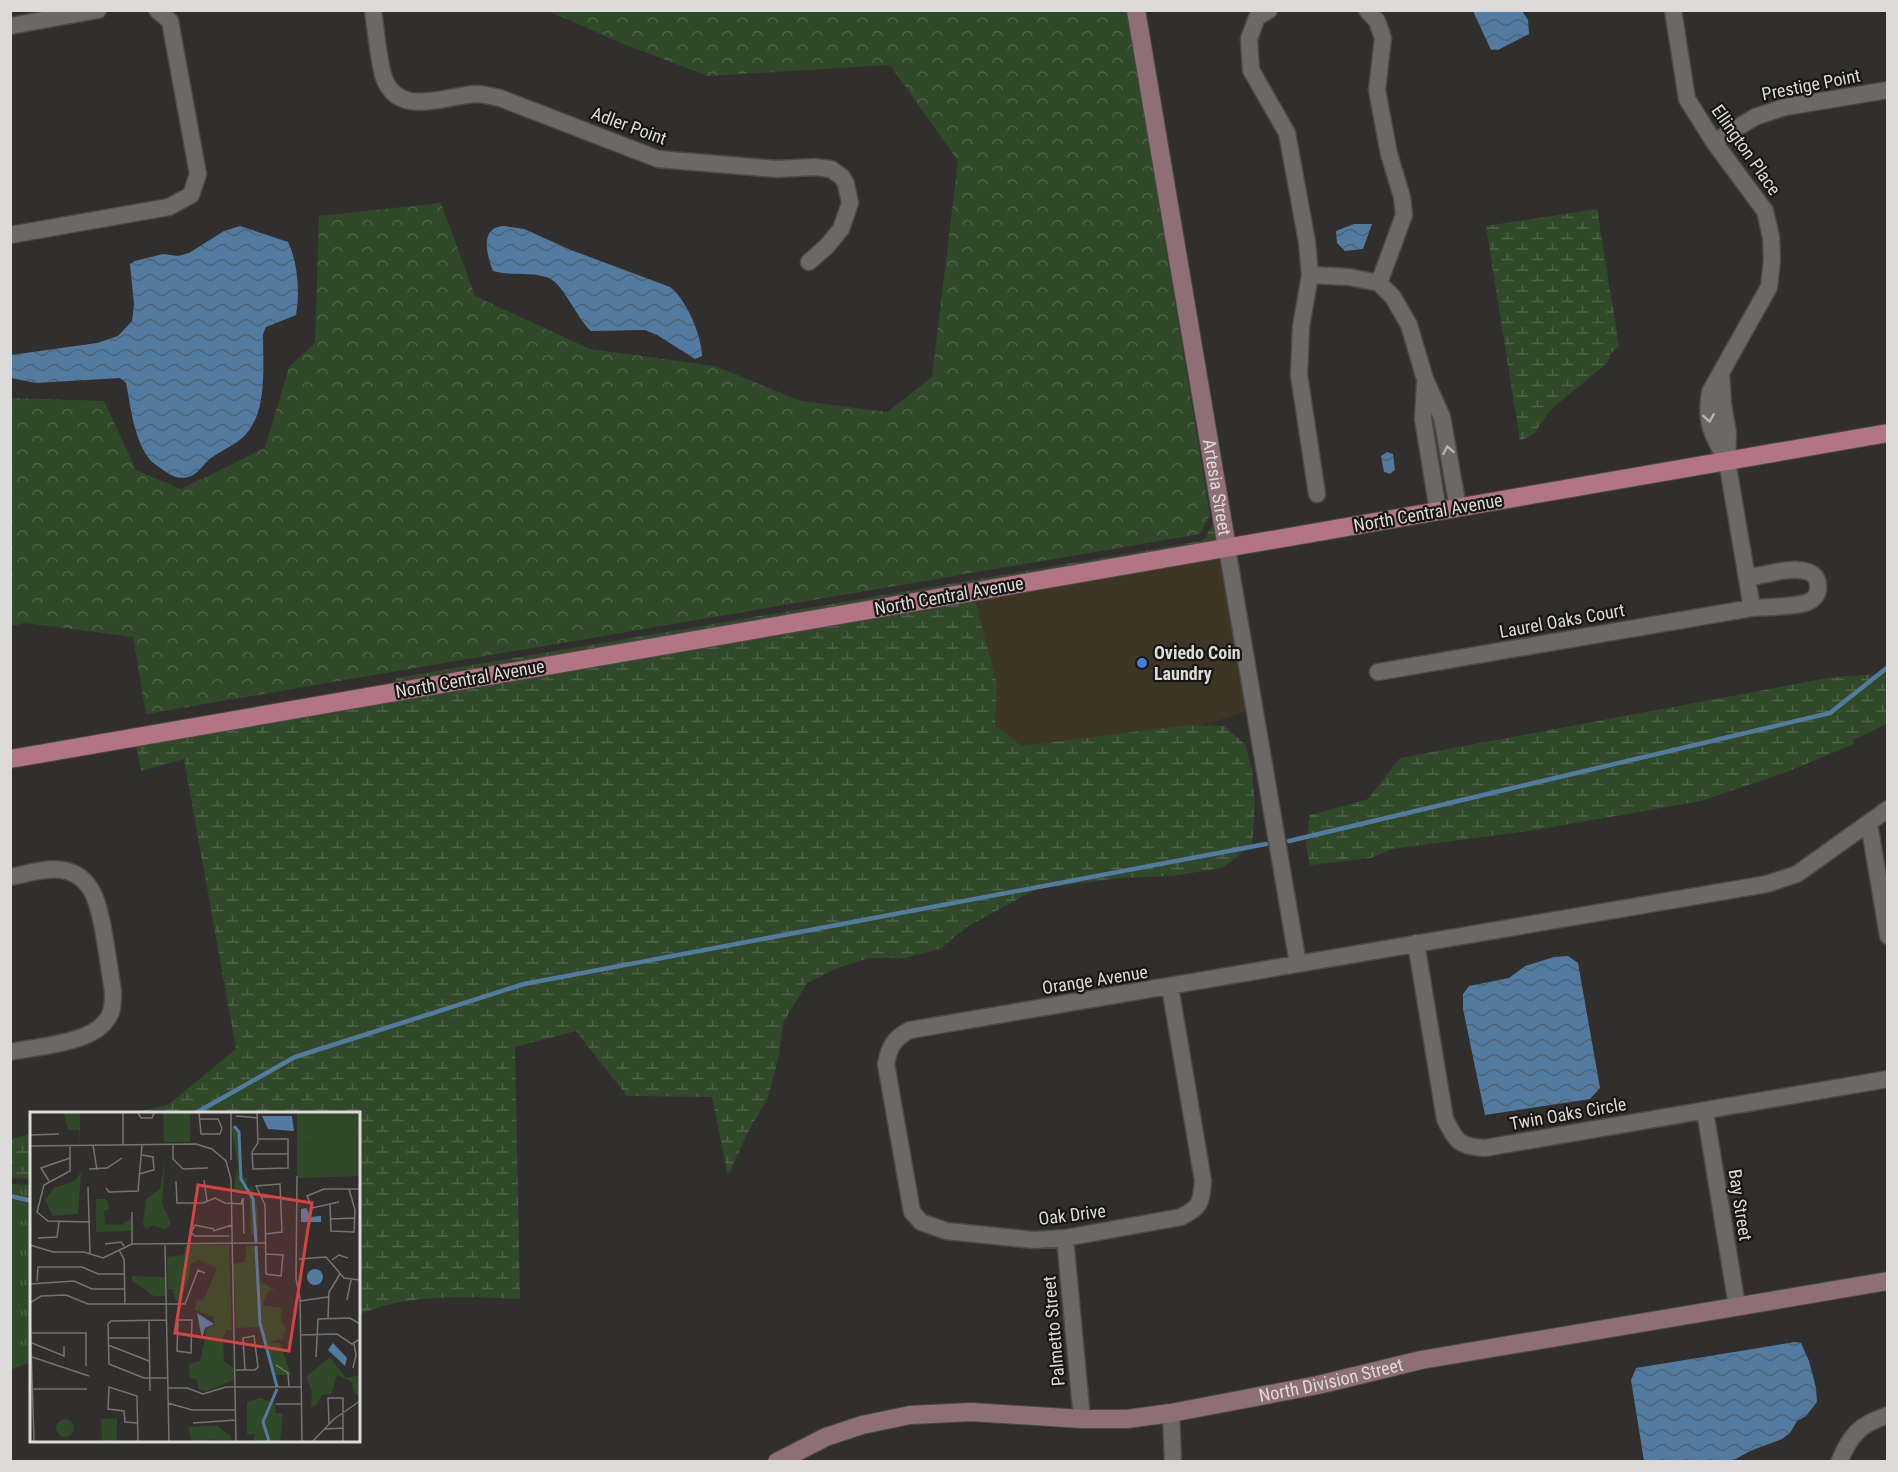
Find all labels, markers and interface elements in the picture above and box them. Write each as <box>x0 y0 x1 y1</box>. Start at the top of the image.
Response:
street label: Prestige Point <box>1760 65 1862 104</box>
street label: Ellington Place <box>1708 100 1785 199</box>
street label: Adler Point <box>589 102 670 149</box>
one-way arrow <box>1702 412 1715 422</box>
street label: Artesia Street <box>1199 437 1236 537</box>
one-way arrow <box>1442 446 1454 455</box>
street label: North Central Avenue <box>1352 489 1504 536</box>
street label: North Central Avenue <box>873 572 1025 619</box>
street label: Laurel Oaks Court <box>1498 599 1626 642</box>
place label: Oviedo Coin Laundry <box>1154 642 1241 684</box>
street label: North Central Avenue <box>394 655 546 702</box>
marker: Oviedo Coin Laundry <box>1135 656 1149 670</box>
street label: Orange Avenue <box>1041 961 1149 998</box>
street label: Twin Oaks Circle <box>1508 1093 1628 1134</box>
inset map <box>30 1112 360 1442</box>
street label: Bay Street <box>1724 1168 1757 1242</box>
street label: Oak Drive <box>1037 1200 1107 1229</box>
street label: Palmetto Street <box>1038 1275 1069 1387</box>
street label: North Division Street <box>1257 1354 1405 1406</box>

